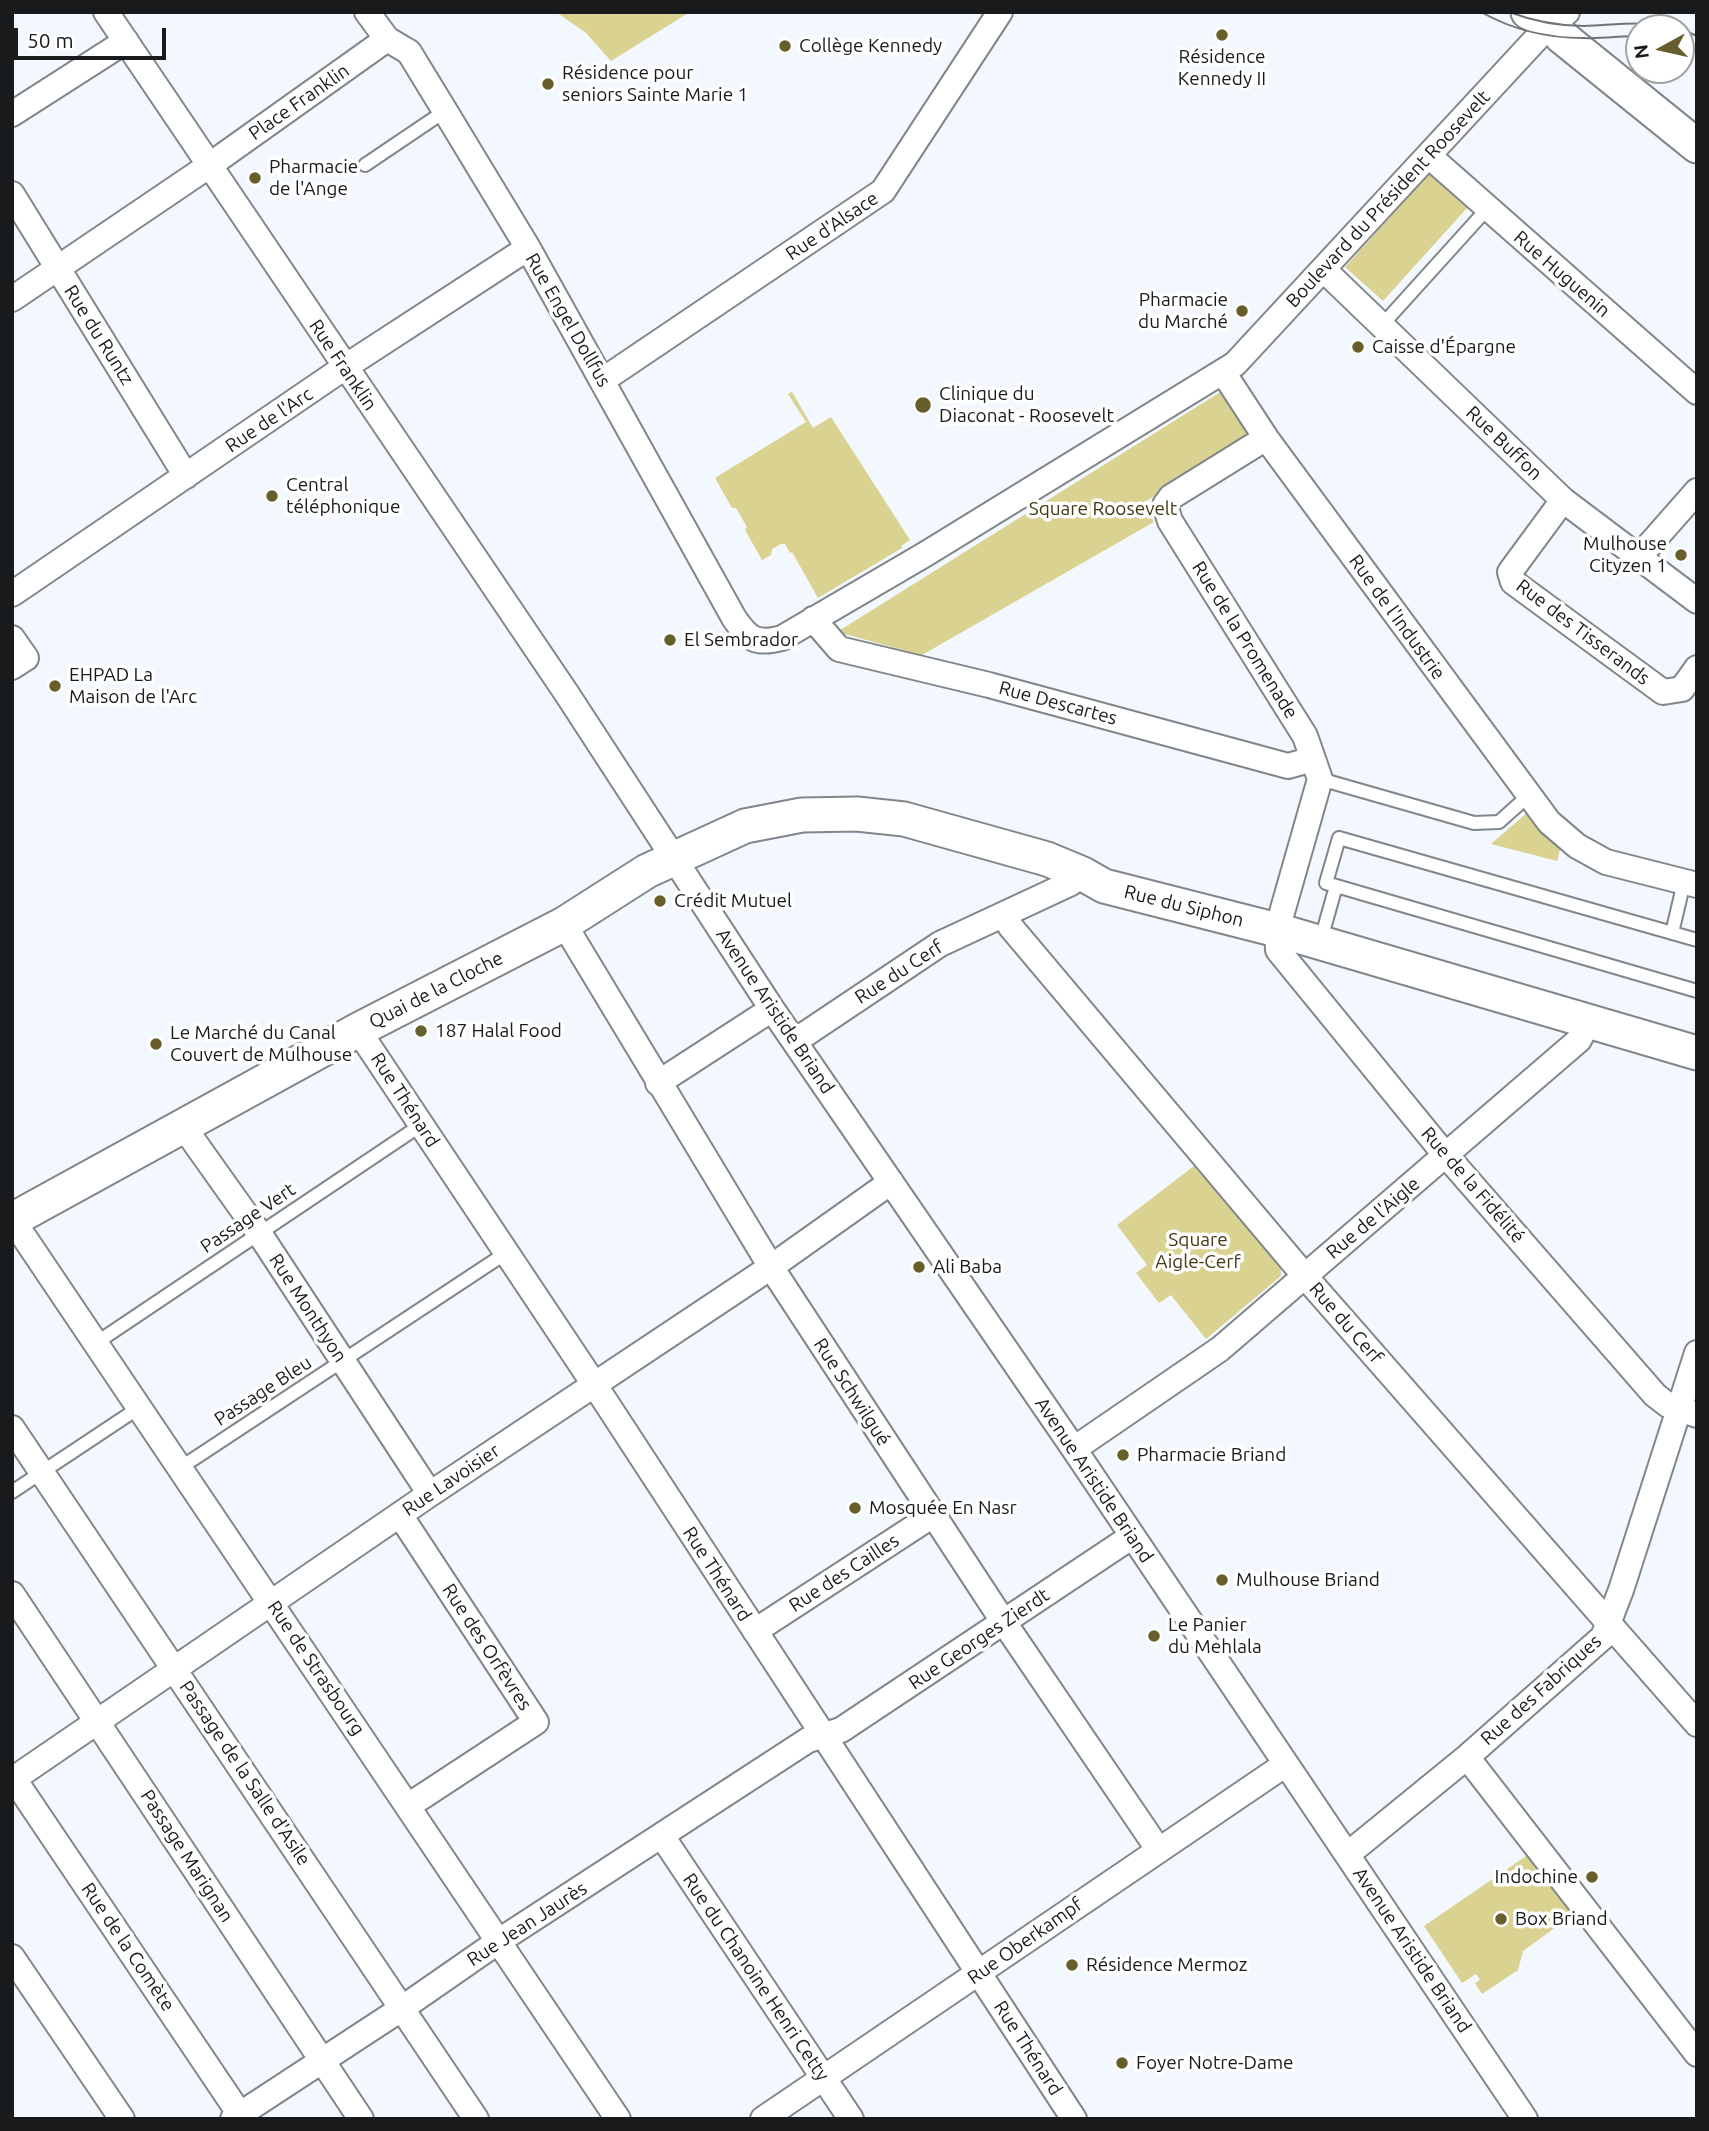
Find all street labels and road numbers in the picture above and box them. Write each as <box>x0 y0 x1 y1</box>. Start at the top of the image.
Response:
street label: Place Franklin <box>244 59 354 145</box>
street label: Boulevard du Président Roosevelt <box>1281 86 1495 312</box>
street label: Rue d'Alsace <box>781 187 883 265</box>
street label: Rue Huguenin <box>1509 226 1615 322</box>
street label: Rue Engel Dollfus <box>520 249 616 391</box>
street label: Rue du Runtz <box>59 281 139 389</box>
street label: Rue Franklin <box>304 315 382 415</box>
street label: Rue de l'Arc <box>221 383 317 457</box>
street label: Rue Buffon <box>1461 401 1547 485</box>
street label: Rue de l'Industrie <box>1344 550 1450 684</box>
street label: Rue de la Promenade <box>1187 557 1303 723</box>
street label: Rue des Tisserands <box>1512 574 1654 690</box>
street label: Rue Descartes <box>996 676 1120 730</box>
street label: Rue du Siphon <box>1122 880 1246 932</box>
street label: Avenue Aristide Briand <box>711 924 839 1098</box>
street label: Rue du Cerf <box>851 935 947 1009</box>
street label: Quai de la Cloche <box>365 946 507 1034</box>
street label: Rue Thénard <box>366 1048 444 1152</box>
street label: Rue de la Fidélité <box>1416 1122 1530 1248</box>
street label: Rue de l'Aigle <box>1322 1172 1424 1264</box>
street label: Passage Vert <box>196 1178 300 1258</box>
street label: Rue Monthyon <box>264 1249 352 1367</box>
street label: Rue du Cerf <box>1304 1278 1388 1368</box>
street label: Rue Schwilgué <box>809 1334 895 1450</box>
street label: Passage Bleu <box>210 1351 316 1431</box>
street label: Avenue Aristide Briand <box>1030 1393 1158 1567</box>
street label: Rue Lavoisier <box>398 1439 504 1521</box>
street label: Rue Thénard <box>678 1522 756 1626</box>
street label: Rue des Cailles <box>785 1529 903 1617</box>
street label: Rue des Orfèvres <box>438 1579 536 1715</box>
street label: Rue Georges Zierdt <box>904 1583 1054 1695</box>
street label: Rue de Strasbourg <box>263 1596 369 1740</box>
street label: Rue des Fabriques <box>1476 1630 1606 1750</box>
street label: Passage de la Salle d'Asile <box>175 1676 315 1870</box>
street label: Passage Marignan <box>136 1785 238 1927</box>
street label: Avenue Aristide Briand <box>1348 1863 1476 2037</box>
street label: Rue du Chanoine Henri Cetty <box>678 1869 834 2085</box>
street label: Rue Jean Jaurès <box>463 1877 591 1971</box>
street label: Rue de la Comète <box>77 1878 179 2016</box>
street label: Rue Oberkampf <box>963 1893 1087 1989</box>
street label: Rue Thénard <box>989 1996 1067 2100</box>

